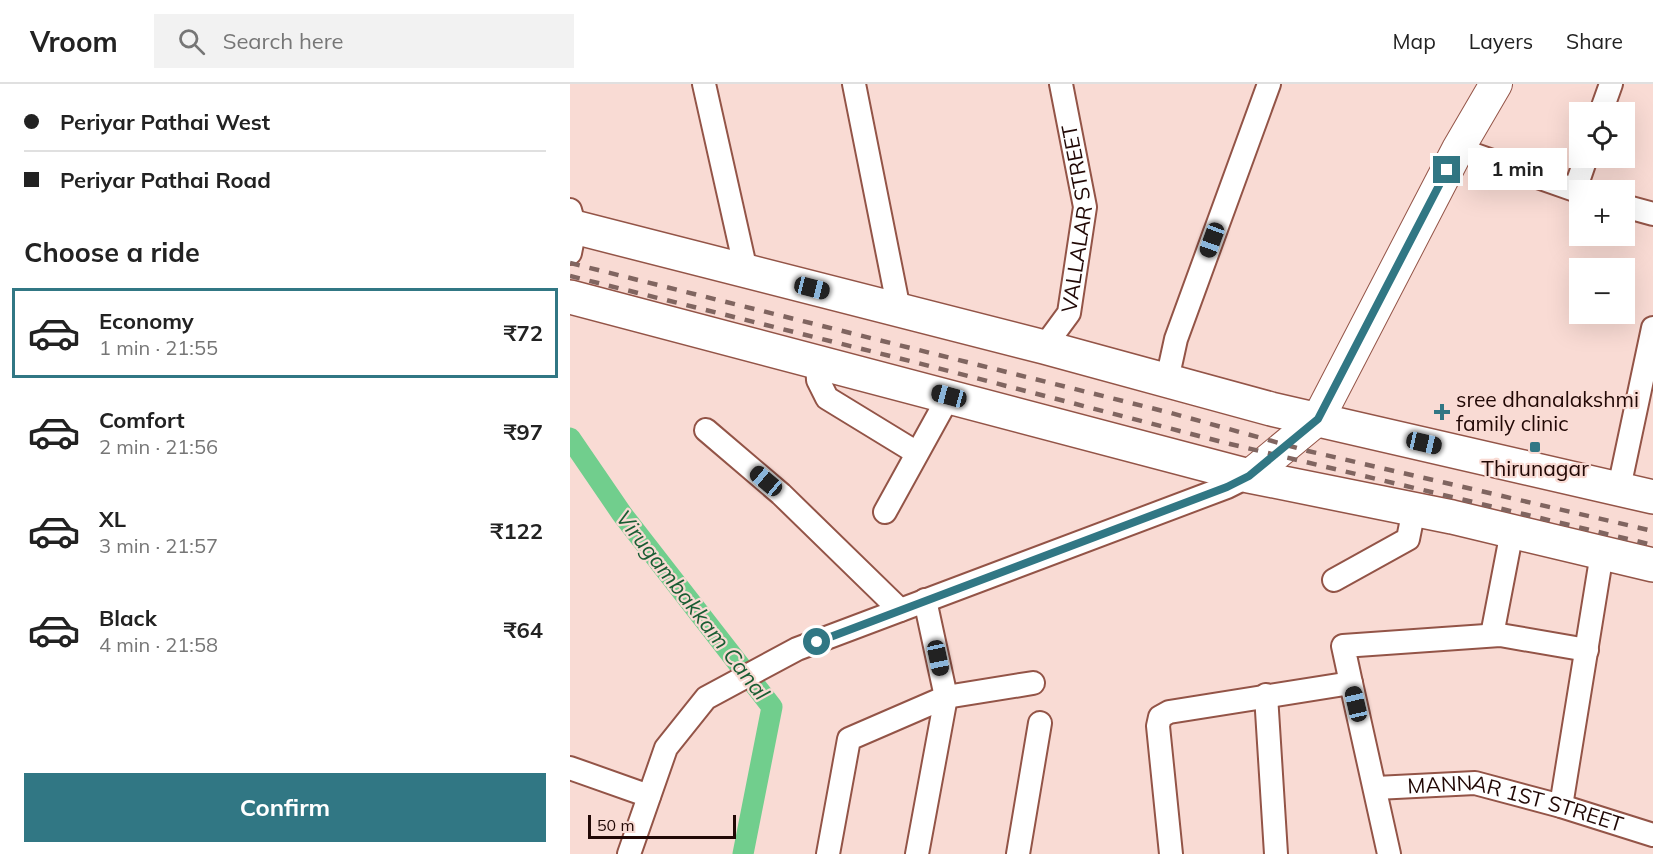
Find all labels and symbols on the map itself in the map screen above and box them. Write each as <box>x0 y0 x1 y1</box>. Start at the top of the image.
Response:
street label: VALLALAR STREET <box>1055 122 1097 314</box>
callout: 1 min <box>1468 149 1567 191</box>
route end <box>1433 156 1460 183</box>
car <box>1197 220 1227 260</box>
car <box>792 275 832 301</box>
car <box>929 383 969 409</box>
place label: sree dhanalakshmi family clinic <box>1456 386 1639 436</box>
marker: sree dhanalakshmi family clinic <box>1433 403 1451 421</box>
car <box>1404 430 1444 456</box>
marker: Thirunagar <box>1528 440 1542 454</box>
place label: Thirunagar <box>1481 455 1589 481</box>
car <box>746 463 786 499</box>
water label: Virugambakkam Canal <box>610 504 776 706</box>
route start <box>803 628 830 655</box>
car <box>925 639 951 677</box>
car <box>1343 684 1369 724</box>
street label: MANNAR 1ST STREET <box>1407 769 1627 837</box>
scale bar <box>588 812 736 840</box>

